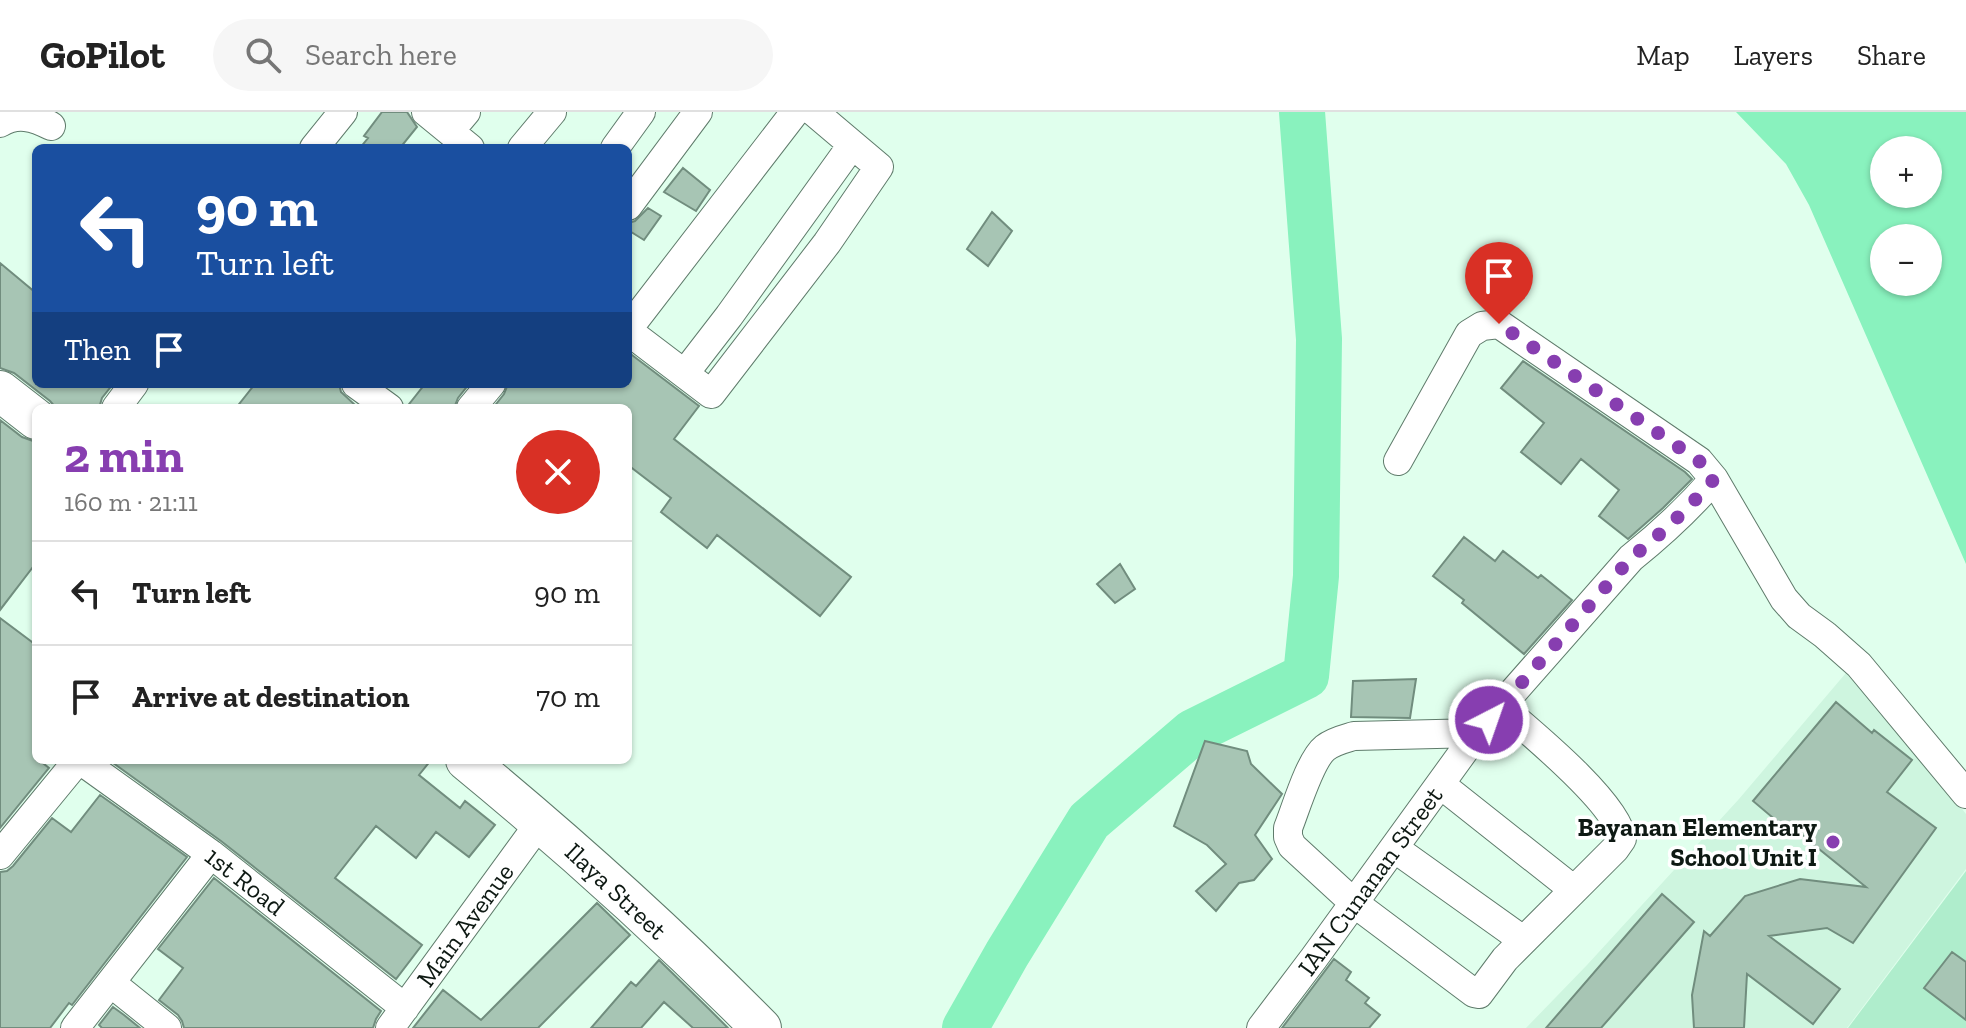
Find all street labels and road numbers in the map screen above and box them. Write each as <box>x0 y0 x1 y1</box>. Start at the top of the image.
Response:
street label: IAN Cunanan Street <box>1291 780 1450 982</box>
street label: Ilaya Street <box>558 836 674 946</box>
street label: 1st Road <box>199 840 291 922</box>
street label: Main Avenue <box>409 857 521 993</box>

